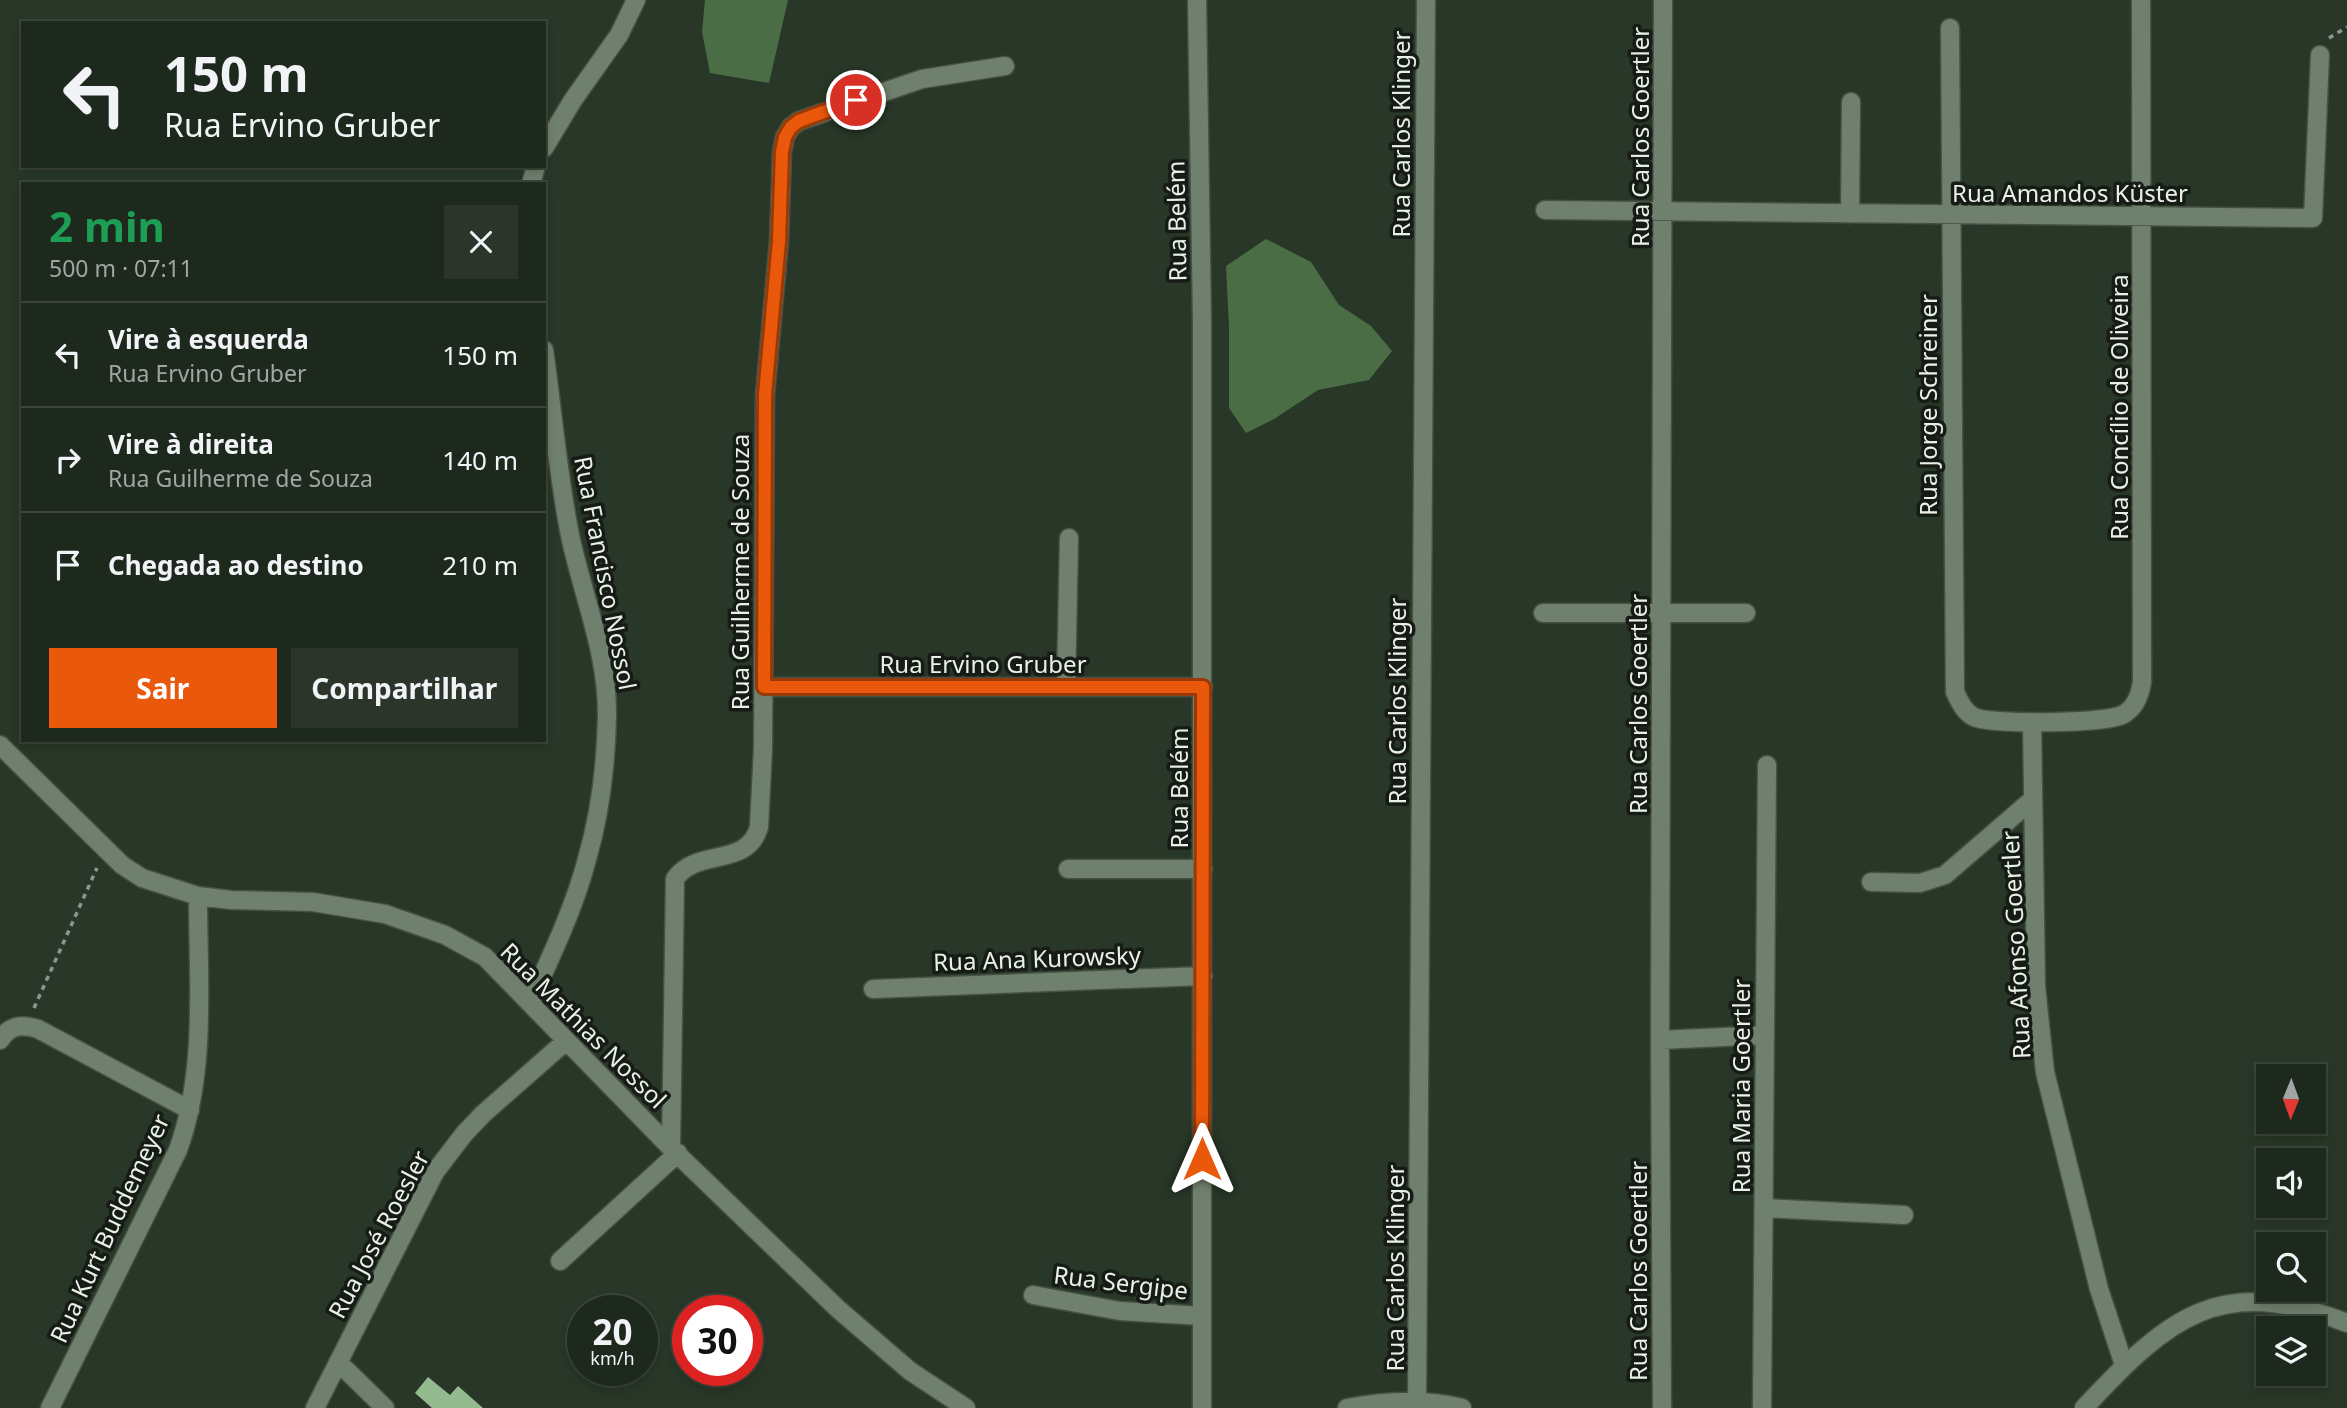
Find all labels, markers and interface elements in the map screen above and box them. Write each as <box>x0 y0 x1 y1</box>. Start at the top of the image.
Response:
street label: Rua Carlos Goertler <box>1623 27 1656 247</box>
street label: Rua Carlos Klinger <box>1384 31 1417 237</box>
text: 150 m <box>164 40 309 106</box>
icon: left <box>49 49 140 140</box>
pin <box>826 70 886 130</box>
icon: arrive <box>837 81 875 119</box>
text: Rua Ervino Gruber <box>164 103 440 146</box>
street label: Rua Belém <box>1158 160 1194 282</box>
street label: Rua Amandos Küster <box>1952 176 2188 209</box>
text: 2 min <box>49 197 165 254</box>
button: close <box>444 205 518 279</box>
text: 500 m · 07:11 <box>49 252 193 284</box>
street label: Rua Concílio de Oliveira <box>2102 274 2135 540</box>
street label: Rua Jorge Schreiner <box>1911 294 1944 516</box>
text: Vire à esquerda <box>108 321 309 357</box>
icon: left <box>49 336 87 374</box>
text: 150 m <box>442 337 518 373</box>
text: Rua Ervino Gruber <box>108 357 307 389</box>
text: Vire à direita <box>108 426 274 462</box>
street label: Rua Guilherme de Souza <box>723 434 756 710</box>
icon: right <box>49 441 87 479</box>
text: 140 m <box>442 442 518 478</box>
street label: Rua Francisco Nossol <box>567 453 645 693</box>
text: Rua Guilherme de Souza <box>108 462 373 494</box>
icon: arrive <box>49 546 87 584</box>
text: Chegada ao destino <box>108 547 364 583</box>
text: 210 m <box>442 547 518 583</box>
street label: Rua Carlos Goertler <box>1621 594 1654 814</box>
street label: Rua Carlos Klinger <box>1380 598 1413 804</box>
street label: Rua Ervino Gruber <box>879 647 1087 680</box>
button: Sair <box>49 648 277 728</box>
button: Compartilhar <box>291 648 518 728</box>
street label: Rua Belém <box>1162 728 1195 848</box>
street label: Rua Afonso Goertler <box>1993 830 2037 1060</box>
street label: Rua Mathias Nossol <box>494 935 674 1115</box>
street label: Rua Ana Kurowsky <box>933 938 1142 978</box>
street label: Rua Maria Goertler <box>1724 979 1757 1193</box>
north arrow <box>2256 1064 2326 1134</box>
map controls <box>2256 1064 2326 1386</box>
street label: Rua Kurt Buddemeyer <box>42 1108 177 1348</box>
position arrow <box>1165 1122 1239 1196</box>
street label: Rua José Roesler <box>320 1144 436 1324</box>
button: sound <box>2256 1148 2326 1218</box>
street label: Rua Carlos Goertler <box>1621 1161 1654 1381</box>
street label: Rua Carlos Klinger <box>1378 1165 1411 1371</box>
button: search <box>2256 1232 2326 1302</box>
street label: Rua Sergipe <box>1052 1257 1190 1307</box>
speed limit sign: 30 <box>672 1295 763 1386</box>
text: 20 <box>592 1308 633 1355</box>
button: layers <box>2256 1316 2326 1386</box>
text: km/h <box>590 1346 635 1370</box>

